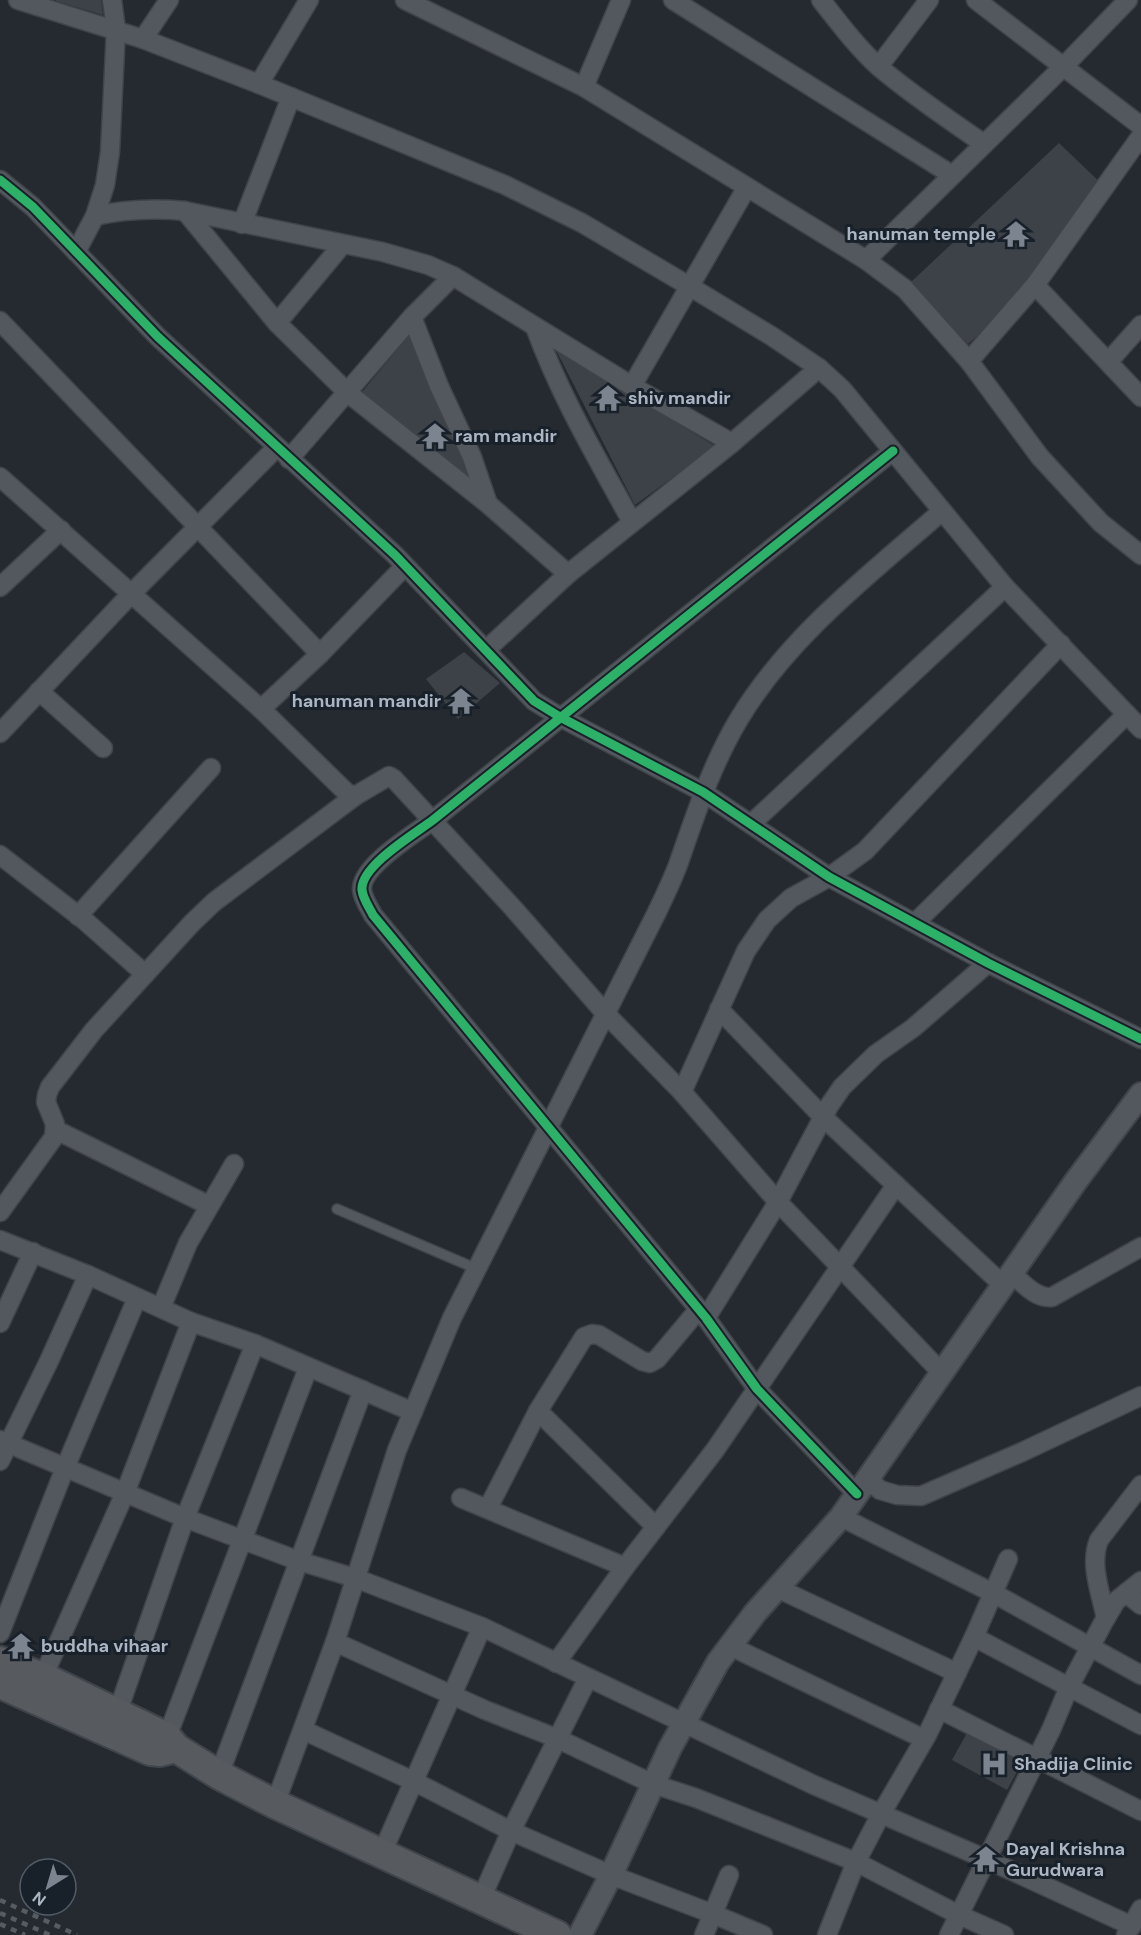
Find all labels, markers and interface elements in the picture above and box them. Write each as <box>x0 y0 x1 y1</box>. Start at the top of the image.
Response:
temple icon: hanuman temple <box>1001 219 1031 249</box>
place label: hanuman temple <box>847 222 996 246</box>
temple icon: shiv mandir <box>593 383 623 413</box>
place label: shiv mandir <box>628 386 731 410</box>
temple icon: ram mandir <box>420 421 450 451</box>
place label: ram mandir <box>455 424 557 448</box>
temple icon: hanuman mandir <box>446 686 476 716</box>
place label: hanuman mandir <box>292 689 441 713</box>
temple icon: buddha vihaar <box>6 1631 36 1661</box>
place label: buddha vihaar <box>41 1634 168 1658</box>
hospital icon: Shadija Clinic <box>979 1749 1009 1779</box>
place label: Shadija Clinic <box>1014 1752 1133 1776</box>
place label: Dayal Krishna Gurudwara <box>1006 1837 1125 1882</box>
temple icon: Dayal Krishna Gurudwara <box>971 1844 1001 1874</box>
north arrow <box>18 1857 78 1917</box>
text: N <box>28 1887 50 1910</box>

